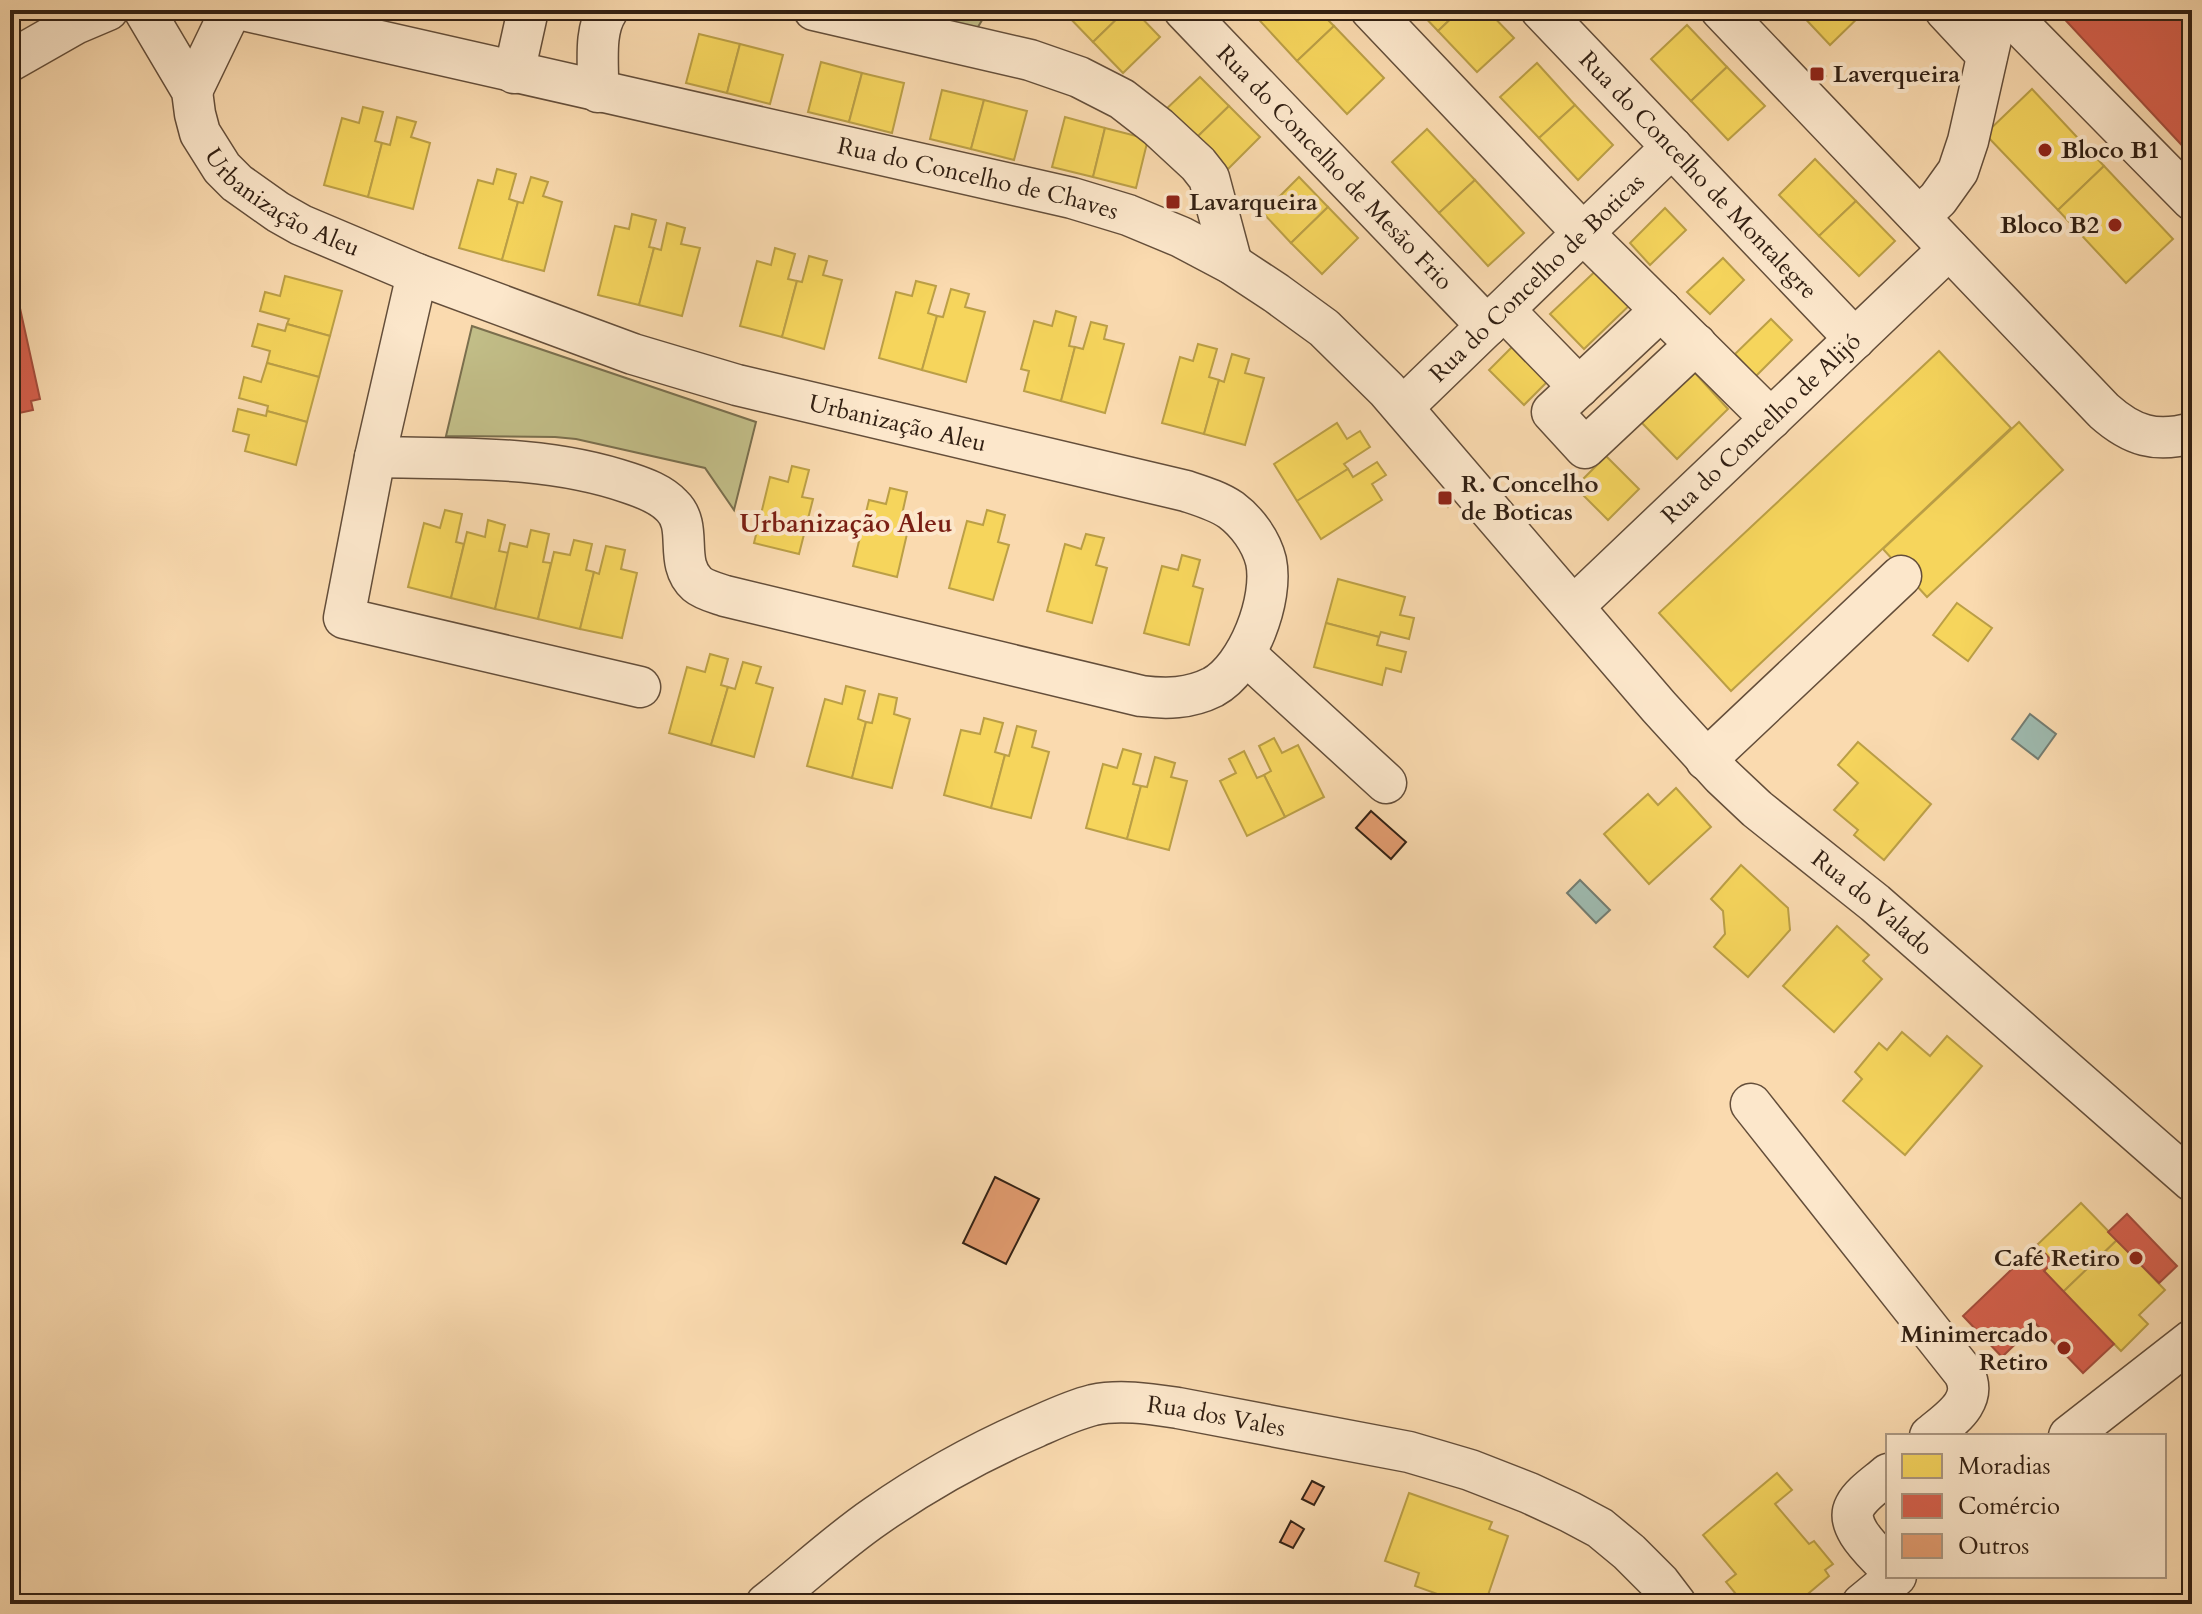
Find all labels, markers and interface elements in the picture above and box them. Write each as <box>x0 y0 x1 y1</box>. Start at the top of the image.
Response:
street label: Rua do Concelho de Mesão Frio <box>1209 37 1460 297</box>
street label: Rua do Concelho de Montalegre <box>1572 43 1825 306</box>
place label: Laverqueira <box>1833 58 1960 91</box>
marker: Laverqueira <box>1808 65 1826 83</box>
street label: Rua do Concelho de Chaves <box>834 129 1122 228</box>
place label: Bloco B1 <box>2061 134 2160 167</box>
street label: Urbanização Aleu <box>197 141 365 264</box>
marker: Bloco B1 <box>2036 141 2054 159</box>
street label: Rua do Concelho de Boticas <box>1422 166 1652 390</box>
place label: Lavarqueira <box>1189 186 1318 219</box>
marker: Lavarqueira <box>1164 193 1182 211</box>
place label: Bloco B2 <box>2000 209 2099 242</box>
marker: Bloco B2 <box>2106 216 2124 234</box>
street label: Rua do Concelho de Alijó <box>1654 325 1868 531</box>
street label: Urbanização Aleu <box>806 386 990 460</box>
place label: R. Concelho de Boticas <box>1461 468 1599 529</box>
marker: R. Concelho de Boticas <box>1436 489 1454 507</box>
district label: Urbanização Aleu <box>740 506 952 541</box>
street label: Rua do Valado <box>1805 842 1940 963</box>
place label: Café Retiro <box>1994 1242 2120 1275</box>
marker: Café Retiro <box>2127 1249 2145 1267</box>
place label: Minimercado Retiro <box>1901 1318 2048 1379</box>
marker: Minimercado Retiro <box>2055 1339 2073 1357</box>
street label: Rua dos Vales <box>1145 1387 1288 1445</box>
legend <box>1886 1434 2166 1578</box>
text: Moradias <box>1958 1450 2051 1483</box>
text: Comércio <box>1958 1490 2060 1523</box>
text: Outros <box>1958 1530 2029 1563</box>

